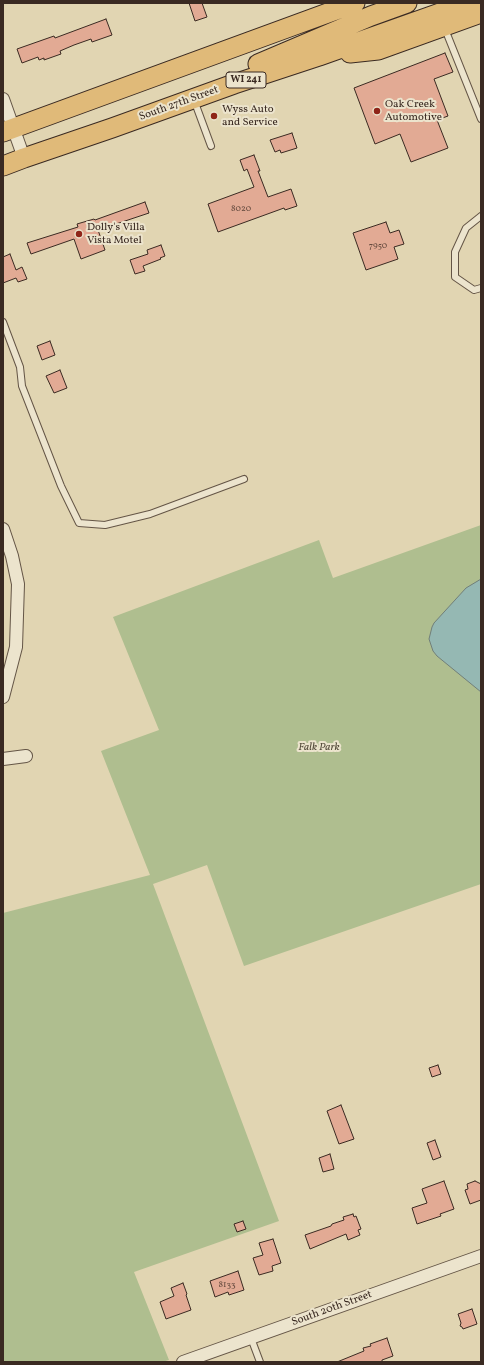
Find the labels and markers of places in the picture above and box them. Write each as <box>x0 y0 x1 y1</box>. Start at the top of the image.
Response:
place label: Oak Creek Automotive <box>385 98 442 124</box>
place label: Wyss Auto and Service <box>222 103 278 129</box>
marker: Oak Creek Automotive <box>372 106 382 116</box>
marker: Wyss Auto and Service <box>209 111 219 121</box>
place label: Dolly's Villa Vista Motel <box>87 221 145 247</box>
marker: Dolly's Villa Vista Motel <box>74 229 84 239</box>

